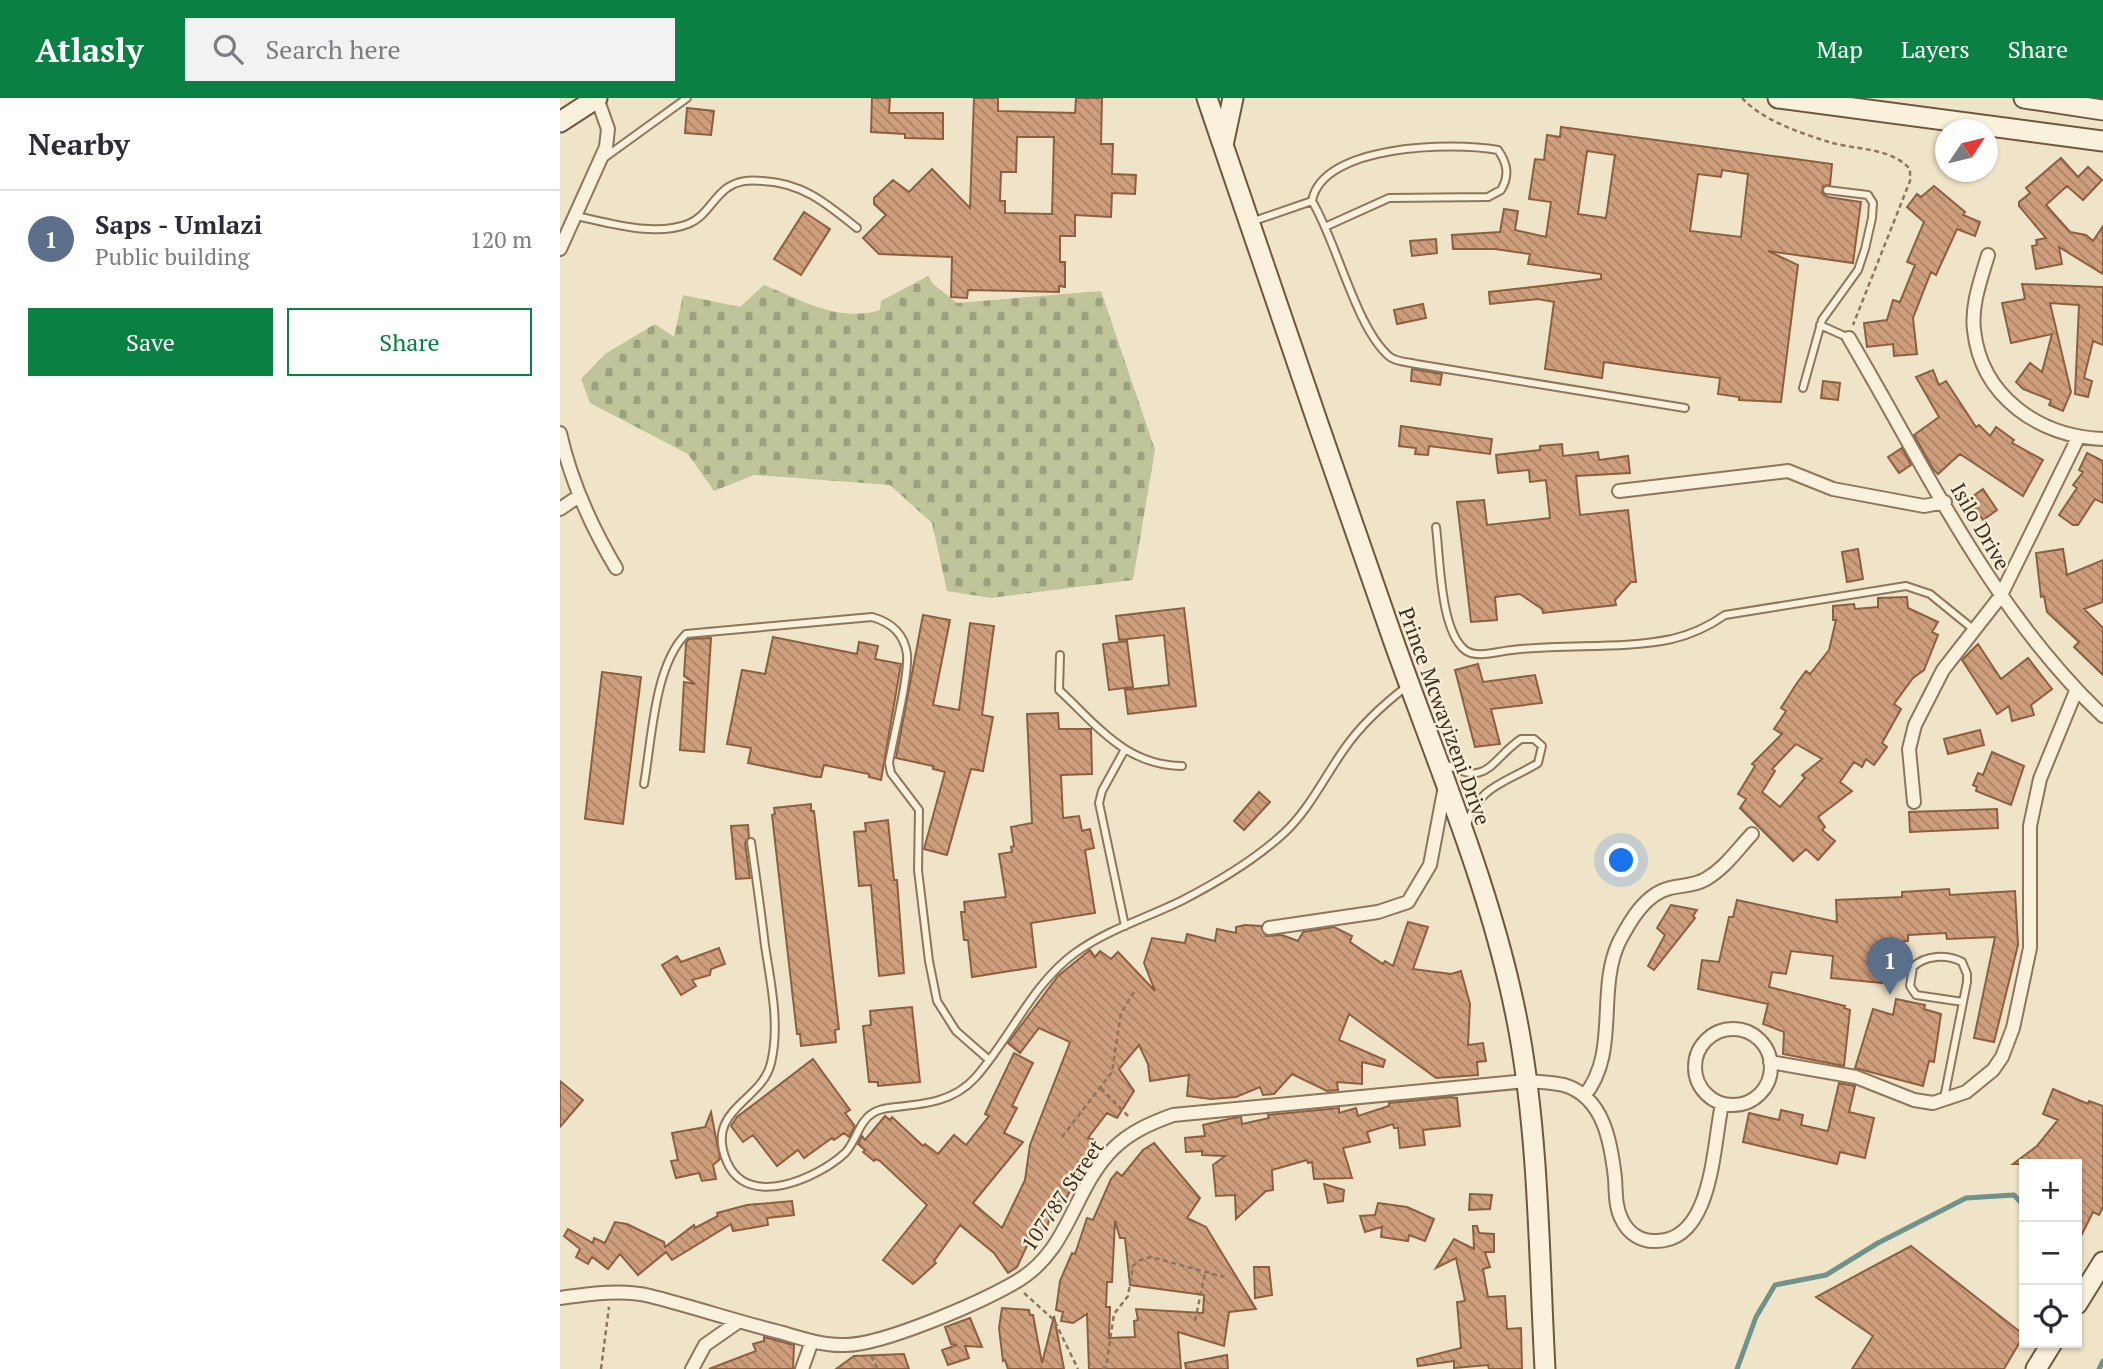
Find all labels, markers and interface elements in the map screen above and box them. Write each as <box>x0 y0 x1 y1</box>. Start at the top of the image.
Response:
search box <box>185 18 675 81</box>
text: Atlasly <box>35 28 143 71</box>
icon: search <box>209 30 247 68</box>
text: Search here <box>265 32 401 66</box>
text: Map <box>1816 33 1863 65</box>
text: Layers <box>1901 33 1970 65</box>
text: Share <box>2008 33 2068 65</box>
north arrow <box>1935 119 1998 182</box>
text: Nearby <box>28 124 130 164</box>
text: Saps - Umlazi <box>95 207 262 241</box>
text: 1 <box>45 224 58 255</box>
text: 120 m <box>470 224 532 255</box>
text: Public building <box>95 241 250 272</box>
button: Save <box>28 308 273 376</box>
button: Share <box>287 308 532 376</box>
street label: Isilo Drive <box>1945 477 2017 575</box>
street label: Prince Mcwayizeni Drive <box>1393 603 1497 829</box>
your location <box>1604 843 1638 877</box>
pin: 1 <box>1867 937 1913 995</box>
street label: 107787 Street <box>1015 1134 1110 1256</box>
map controls <box>2019 1159 2082 1348</box>
button: + <box>2019 1159 2082 1222</box>
button: − <box>2019 1222 2082 1285</box>
button: locate <box>2019 1285 2082 1348</box>

